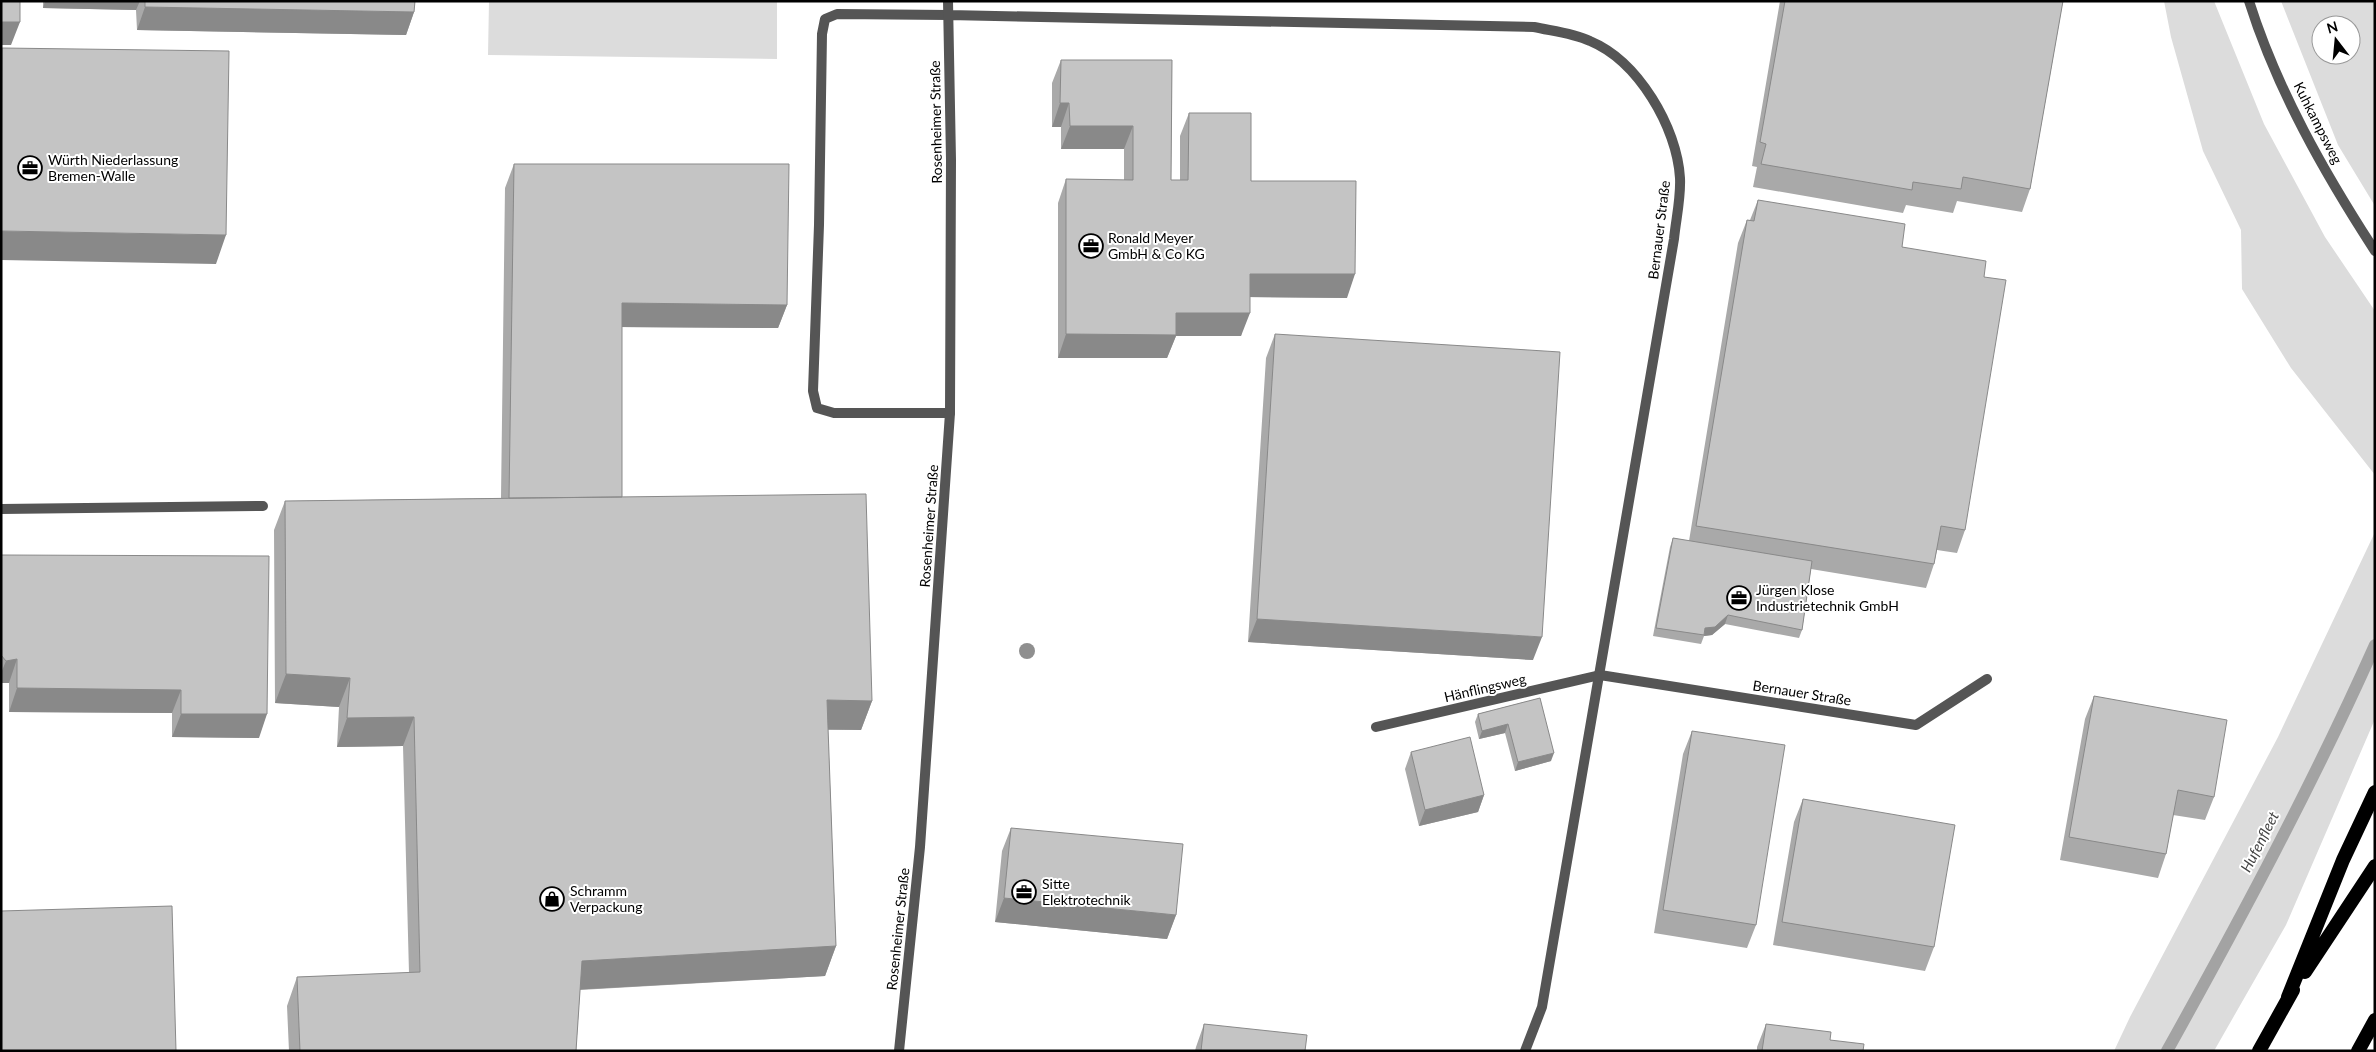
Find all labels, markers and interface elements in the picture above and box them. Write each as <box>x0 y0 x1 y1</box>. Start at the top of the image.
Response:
north arrow <box>2311 15 2361 65</box>
text: N <box>2325 17 2340 37</box>
street label: Rosenheimer Straße <box>926 60 945 184</box>
street label: Kuhkampsweg <box>2291 79 2346 167</box>
place label: Würth Niederlassung Bremen-Walle <box>48 151 178 184</box>
office icon: Würth Niederlassung Bremen-Walle <box>17 155 43 181</box>
street label: Bernauer Straße <box>1644 180 1673 280</box>
place label: Ronald Meyer GmbH & Co KG <box>1108 229 1205 262</box>
office icon: Ronald Meyer GmbH & Co KG <box>1078 233 1104 259</box>
street label: Rosenheimer Straße <box>916 464 941 588</box>
place label: Jürgen Klose Industrietechnik GmbH <box>1756 581 1899 614</box>
office icon: Jürgen Klose Industrietechnik GmbH <box>1726 585 1752 611</box>
street label: Hänflingsweg <box>1442 670 1527 705</box>
street label: Bernauer Straße <box>1752 676 1853 709</box>
water label: Hufenfleet <box>2236 808 2282 875</box>
street label: Rosenheimer Straße <box>883 867 912 991</box>
place label: Sitte Elektrotechnik <box>1042 875 1132 908</box>
office icon: Sitte Elektrotechnik <box>1011 879 1037 905</box>
place label: Schramm Verpackung <box>570 882 642 915</box>
shop icon: Schramm Verpackung <box>539 886 565 912</box>

